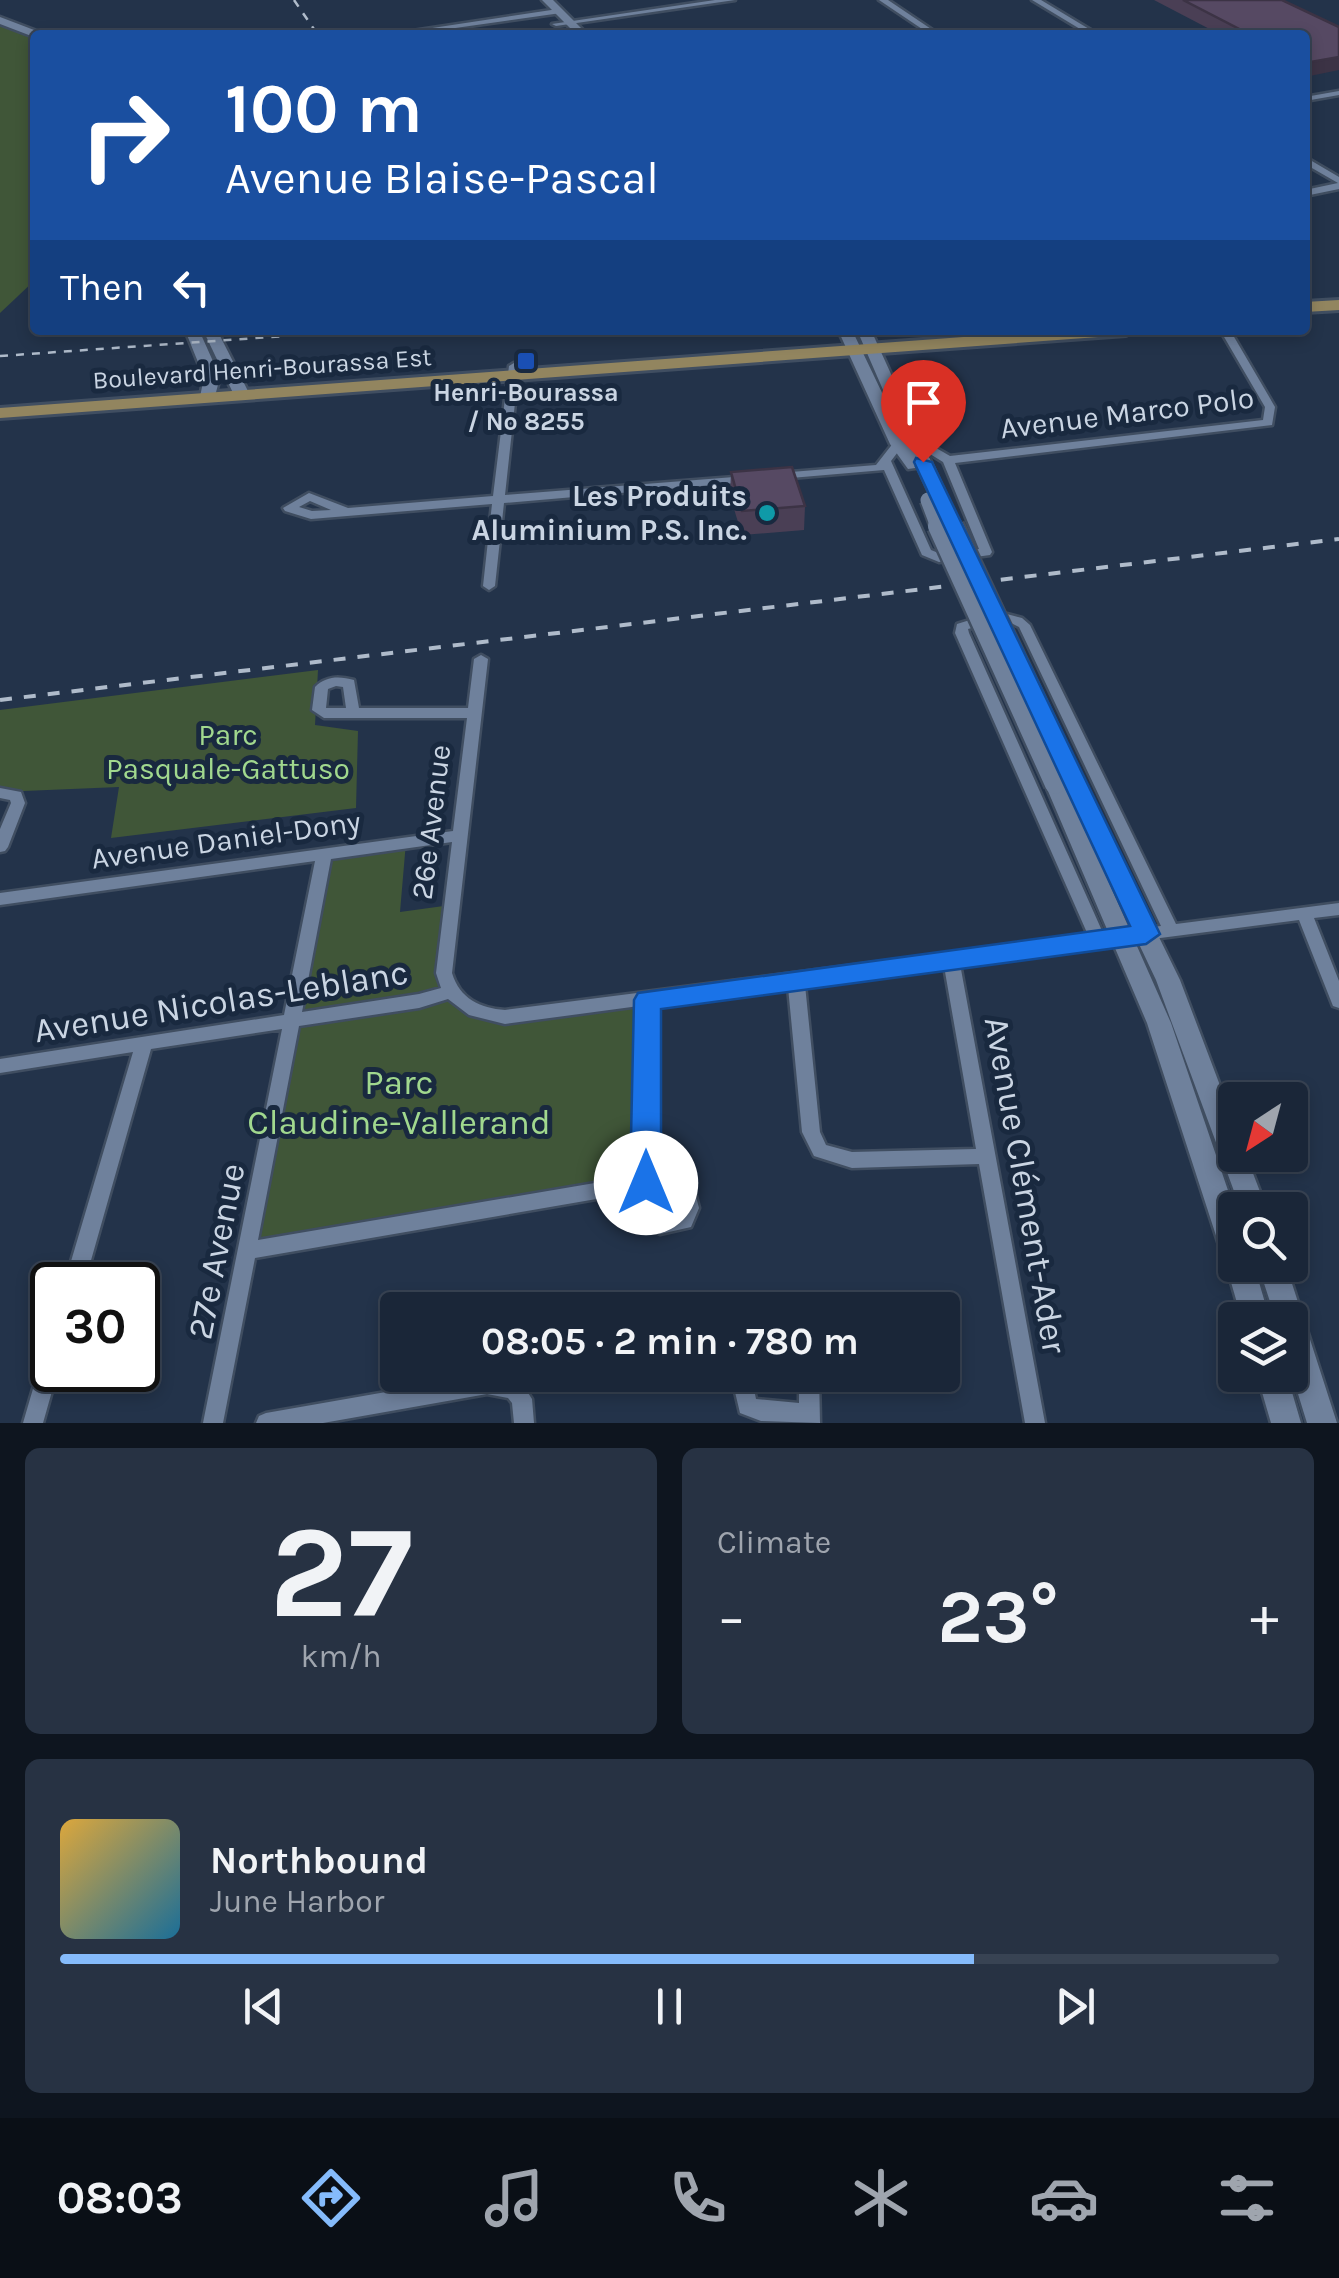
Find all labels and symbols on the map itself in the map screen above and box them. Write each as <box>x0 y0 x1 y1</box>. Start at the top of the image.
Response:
street label: Boulevard Henri-Bourassa Est <box>92 342 433 395</box>
marker: Henri-Bourassa / No 8255 <box>515 350 537 372</box>
pin <box>881 360 966 463</box>
place label: Henri-Bourassa / No 8255 <box>433 378 619 436</box>
street label: Avenue Marco Polo <box>998 380 1256 446</box>
place label: Les Produits Aluminium P.S. Inc. <box>471 478 747 548</box>
marker: Les Produits Aluminium P.S. Inc. <box>756 502 778 524</box>
park label: Parc Pasquale-Gattuso <box>106 717 350 787</box>
street label: 26e Avenue <box>404 742 458 902</box>
street label: Avenue Daniel-Dony <box>89 803 363 877</box>
street label: Avenue Nicolas-Leblanc <box>31 952 411 1051</box>
street label: Avenue Clément-Ader <box>976 1013 1075 1357</box>
park label: Parc Claudine-Vallerand <box>247 1062 551 1143</box>
north arrow <box>1218 1082 1308 1172</box>
position arrow <box>594 1131 698 1235</box>
street label: 27e Avenue <box>179 1160 254 1342</box>
speed limit sign: 30 <box>30 1262 160 1392</box>

